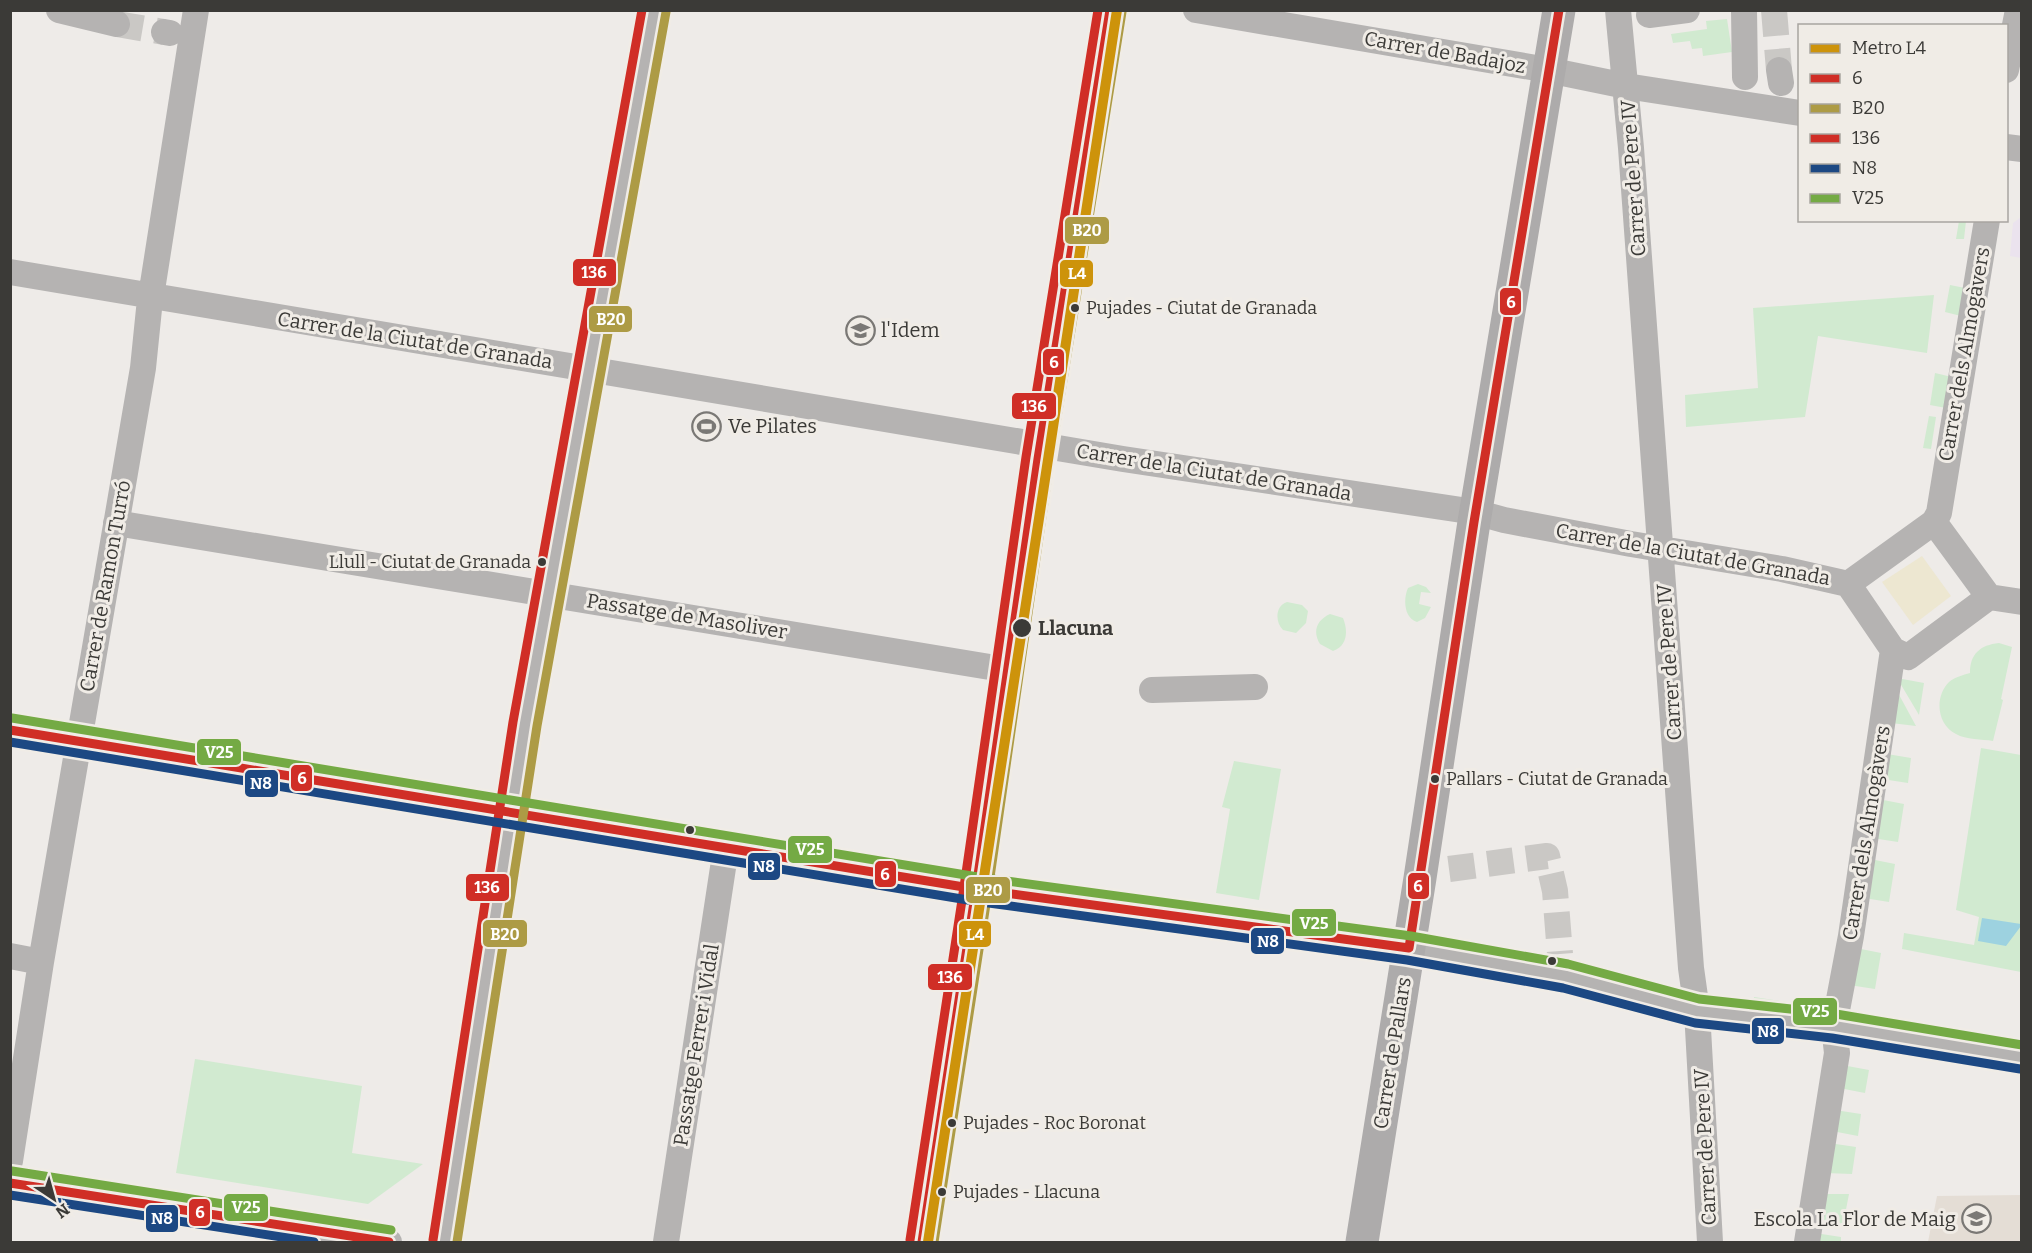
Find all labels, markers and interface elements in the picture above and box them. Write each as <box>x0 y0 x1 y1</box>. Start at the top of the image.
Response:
legend <box>1798 24 2008 222</box>
street label: Carrer de Badajoz <box>1362 26 1528 79</box>
text: Metro L4 <box>1852 37 1927 59</box>
text: 6 <box>1852 67 1863 89</box>
text: B20 <box>1852 97 1885 119</box>
street label: Carrer de Pere IV <box>1616 99 1650 257</box>
text: 136 <box>1852 127 1880 149</box>
text: N8 <box>1852 157 1877 179</box>
text: V25 <box>1852 187 1884 209</box>
line badge: B20 <box>1064 216 1110 245</box>
text: B20 <box>1072 221 1102 240</box>
street label: Carrer dels Almogàvers <box>1933 245 1995 463</box>
line badge: 136 <box>572 258 617 287</box>
line badge: L4 <box>1059 259 1094 288</box>
text: 136 <box>581 263 607 282</box>
text: L4 <box>1068 264 1087 283</box>
line badge: 6 <box>1499 287 1522 316</box>
text: 6 <box>1506 293 1516 312</box>
place label: Pujades - Ciutat de Granada <box>1086 297 1317 319</box>
marker: Pujades - Ciutat de Granada <box>1069 302 1081 314</box>
line badge: B20 <box>588 305 633 333</box>
street label: Carrer de la Ciutat de Granada <box>276 306 554 374</box>
text: B20 <box>596 310 626 329</box>
school or university icon: l'Idem <box>844 314 876 346</box>
place label: l'Idem <box>881 318 940 342</box>
line badge: 6 <box>1042 348 1065 376</box>
text: 6 <box>1049 353 1059 372</box>
line badge: 136 <box>1011 392 1057 420</box>
text: 136 <box>1021 397 1047 416</box>
sports icon: Ve Pilates <box>691 410 723 442</box>
place label: Ve Pilates <box>728 414 817 438</box>
street label: Carrer de la Ciutat de Granada <box>1075 438 1353 506</box>
street label: Carrer de Ramon Turró <box>75 478 135 694</box>
street label: Carrer de la Ciutat de Granada <box>1554 518 1832 590</box>
place label: Llull - Ciutat de Granada <box>329 551 531 573</box>
marker: Llull - Ciutat de Granada <box>536 556 548 568</box>
street label: Carrer de Pere IV <box>1652 583 1686 741</box>
street label: Passatge de Masoliver <box>585 588 789 644</box>
place label: Llacuna <box>1038 616 1113 640</box>
marker: Llacuna <box>1011 617 1033 639</box>
street label: Carrer dels Almogàvers <box>1837 724 1895 942</box>
line badge: V25 <box>196 738 242 766</box>
text: V25 <box>204 743 234 762</box>
line badge: 6 <box>290 764 313 792</box>
place label: Pallars - Ciutat de Granada <box>1446 768 1668 790</box>
line badge: N8 <box>244 769 279 798</box>
text: 6 <box>297 769 307 788</box>
marker: Pallars - Ciutat de Granada <box>1429 773 1441 785</box>
text: N8 <box>250 774 272 793</box>
unlabelled marker <box>684 824 696 836</box>
line badge: V25 <box>787 835 833 864</box>
text: V25 <box>795 840 825 859</box>
line badge: N8 <box>747 852 781 881</box>
text: N8 <box>753 857 775 876</box>
line badge: 6 <box>874 860 897 888</box>
text: 6 <box>880 865 890 884</box>
line badge: 6 <box>1407 872 1430 900</box>
line badge: 136 <box>465 873 510 902</box>
line badge: B20 <box>965 876 1011 904</box>
text: 6 <box>1413 877 1423 896</box>
text: 136 <box>474 878 500 897</box>
text: B20 <box>973 881 1003 900</box>
line badge: V25 <box>1291 908 1337 937</box>
text: V25 <box>1299 914 1329 933</box>
line badge: B20 <box>482 919 528 948</box>
line badge: L4 <box>958 920 992 948</box>
text: B20 <box>490 925 520 944</box>
text: L4 <box>966 925 985 944</box>
line badge: N8 <box>1250 927 1285 955</box>
text: N8 <box>1257 932 1279 951</box>
street label: Passatge Ferrer i Vidal <box>668 942 724 1148</box>
unlabelled marker <box>1546 955 1558 967</box>
line badge: 136 <box>927 963 973 991</box>
text: 136 <box>937 968 963 987</box>
street label: Carrer de Pallars <box>1368 975 1416 1131</box>
line badge: V25 <box>1792 997 1838 1026</box>
text: V25 <box>1800 1002 1830 1021</box>
line badge: N8 <box>1751 1017 1785 1045</box>
text: N8 <box>1757 1022 1779 1041</box>
street label: Carrer de Pere IV <box>1689 1068 1721 1226</box>
place label: Pujades - Roc Boronat <box>963 1112 1146 1134</box>
marker: Pujades - Roc Boronat <box>946 1117 958 1129</box>
north arrow <box>24 1169 84 1229</box>
place label: Pujades - Llacuna <box>953 1181 1100 1203</box>
marker: Pujades - Llacuna <box>936 1186 948 1198</box>
line badge: V25 <box>223 1193 269 1222</box>
line badge: 6 <box>188 1198 211 1227</box>
text: V25 <box>231 1198 261 1217</box>
text: N <box>52 1199 73 1222</box>
text: 6 <box>195 1203 205 1222</box>
school or university icon: Escola La Flor de Maig <box>1961 1203 1993 1235</box>
line badge: N8 <box>145 1204 179 1233</box>
place label: Escola La Flor de Maig <box>1753 1207 1956 1231</box>
text: N8 <box>151 1209 173 1228</box>

